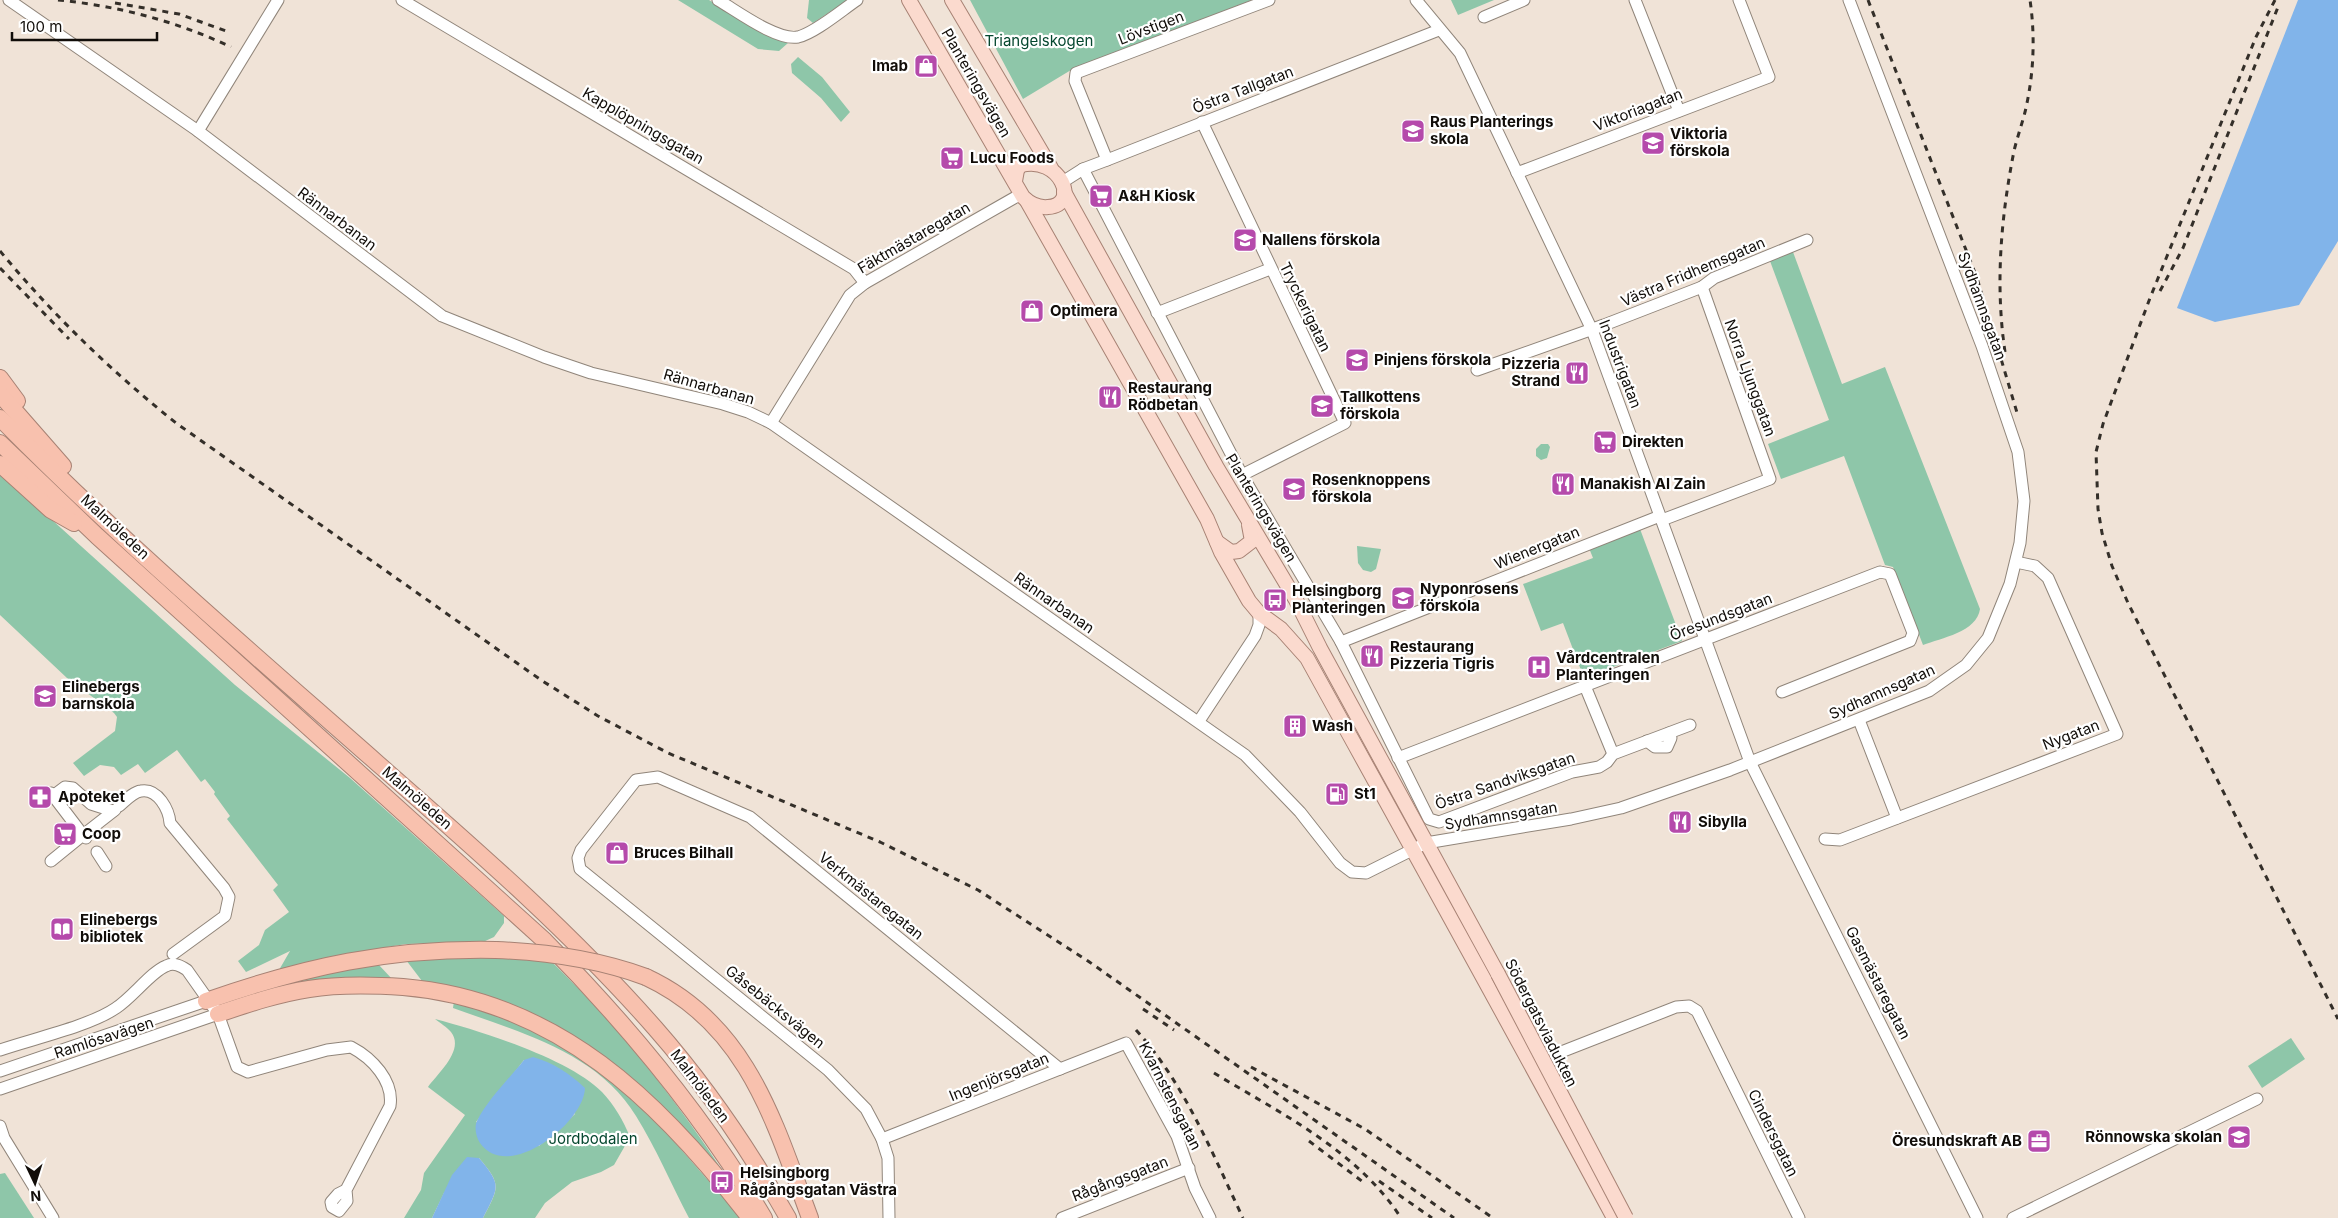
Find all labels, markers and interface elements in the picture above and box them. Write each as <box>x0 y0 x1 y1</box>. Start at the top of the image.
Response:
street label: Lövstigen <box>1115 6 1186 49</box>
scale bar <box>12 10 158 42</box>
text: 100 m <box>20 17 62 36</box>
street label: Planteringsvägen <box>937 25 1015 141</box>
park label: Triangelskogen <box>985 31 1093 50</box>
shop icon: Imab <box>913 53 939 79</box>
place label: Imab <box>872 56 908 75</box>
street label: Östra Tallgatan <box>1190 62 1296 118</box>
street label: Kapplöpningsgatan <box>579 83 707 168</box>
street label: Viktoriagatan <box>1591 84 1685 135</box>
place label: Raus Planterings skola <box>1430 112 1553 148</box>
school or university icon: Raus Planterings skola <box>1400 118 1426 144</box>
place label: Viktoria förskola <box>1670 124 1730 160</box>
school or university icon: Viktoria förskola <box>1640 130 1666 156</box>
supermarket icon: Lucu Foods <box>939 145 965 171</box>
place label: Lucu Foods <box>970 148 1054 167</box>
street label: Rännarbanan <box>294 183 381 254</box>
supermarket icon: A&H Kiosk <box>1088 183 1114 209</box>
place label: A&H Kiosk <box>1118 186 1196 205</box>
street label: Fäktmästaregatan <box>854 198 973 278</box>
school or university icon: Nallens förskola <box>1232 227 1258 253</box>
place label: Nallens förskola <box>1262 230 1380 249</box>
street label: Västra Fridhemsgatan <box>1618 233 1768 311</box>
street label: Sydhamnsgatan <box>1954 249 2011 363</box>
street label: Tryckerigatan <box>1276 259 1335 355</box>
shop icon: Optimera <box>1019 298 1045 324</box>
place label: Optimera <box>1050 301 1118 320</box>
street label: Industrigatan <box>1595 317 1646 411</box>
street label: Norra Ljunggatan <box>1720 317 1781 439</box>
school or university icon: Pinjens förskola <box>1344 347 1370 373</box>
place label: Pinjens förskola <box>1374 350 1491 369</box>
place label: Pizzeria Strand <box>1501 354 1560 390</box>
restaurant icon: Pizzeria Strand <box>1564 360 1590 386</box>
street label: Rännarbanan <box>661 364 757 409</box>
place label: Restaurang Rödbetan <box>1128 378 1212 414</box>
restaurant icon: Restaurang Rödbetan <box>1097 384 1123 410</box>
place label: Tallkottens förskola <box>1340 387 1420 423</box>
school or university icon: Tallkottens förskola <box>1309 393 1335 419</box>
supermarket icon: Direkten <box>1592 429 1618 455</box>
place label: Direkten <box>1622 432 1684 451</box>
street label: Planteringsvägen <box>1222 450 1301 565</box>
place label: Rosenknoppens förskola <box>1312 470 1430 506</box>
restaurant icon: Manakish Al Zain <box>1550 471 1576 497</box>
place label: Manakish Al Zain <box>1580 474 1706 493</box>
school or university icon: Rosenknoppens förskola <box>1281 476 1307 502</box>
street label: Malmöleden <box>77 490 154 563</box>
street label: Wienergatan <box>1492 522 1582 573</box>
street label: Rännarbanan <box>1010 568 1098 637</box>
place label: Nyponrosens förskola <box>1420 579 1519 615</box>
place label: Helsingborg Planteringen <box>1292 581 1386 617</box>
school or university icon: Nyponrosens förskola <box>1390 585 1416 611</box>
bus stop icon: Helsingborg Planteringen <box>1262 587 1288 613</box>
street label: Öresundsgatan <box>1667 588 1775 645</box>
place label: Restaurang Pizzeria Tigris <box>1390 637 1494 673</box>
restaurant icon: Restaurang Pizzeria Tigris <box>1359 643 1385 669</box>
place label: Vårdcentralen Planteringen <box>1556 648 1660 684</box>
hospital icon: Vårdcentralen Planteringen <box>1526 654 1552 680</box>
street label: Sydhamnsgatan <box>1826 660 1938 723</box>
place label: Elinebergs barnskola <box>62 677 140 713</box>
school or university icon: Elinebergs barnskola <box>32 683 58 709</box>
building icon: Wash <box>1282 713 1308 739</box>
street label: Nygatan <box>2040 715 2102 754</box>
place label: Wash <box>1312 716 1353 735</box>
street label: Östra Sandviksgatan <box>1432 748 1577 813</box>
street label: Malmöleden <box>378 762 456 833</box>
fuel station icon: St1 <box>1324 781 1350 807</box>
pharmacy icon: Apoteket <box>27 784 53 810</box>
place label: St1 <box>1354 784 1376 803</box>
place label: Apoteket <box>58 787 125 806</box>
street label: Sydhamnsgatan <box>1443 797 1559 834</box>
restaurant icon: Sibylla <box>1667 809 1693 835</box>
place label: Sibylla <box>1698 812 1747 831</box>
supermarket icon: Coop <box>52 821 78 847</box>
place label: Coop <box>82 824 121 843</box>
shop icon: Bruces Bilhall <box>604 840 630 866</box>
place label: Bruces Bilhall <box>634 843 733 862</box>
street label: Verkmästaregatan <box>815 848 928 944</box>
place label: Elinebergs bibliotek <box>80 910 158 946</box>
library icon: Elinebergs bibliotek <box>49 916 75 942</box>
street label: Gasmästaregatan <box>1842 923 1915 1043</box>
street label: Södergatsviadukten <box>1501 955 1582 1090</box>
street label: Gåsebäcksvägen <box>722 961 829 1052</box>
street label: Ramlösavägen <box>52 1013 156 1063</box>
street label: Kvarnstensgatan <box>1135 1038 1206 1153</box>
street label: Malmöleden <box>667 1045 734 1126</box>
street label: Ingenjörsgatan <box>946 1048 1051 1105</box>
street label: Cindersgatan <box>1744 1086 1803 1180</box>
school or university icon: Rönnowska skolan <box>2226 1124 2252 1150</box>
place label: Rönnowska skolan <box>2085 1127 2222 1146</box>
office icon: Öresundskraft AB <box>2026 1128 2052 1154</box>
park label: Jordbodalen <box>548 1129 638 1148</box>
place label: Öresundskraft AB <box>1892 1131 2022 1150</box>
street label: Rågångsgatan <box>1069 1151 1171 1206</box>
north arrow <box>10 1158 60 1208</box>
place label: Helsingborg Rågångsgatan Västra <box>740 1163 897 1199</box>
bus stop icon: Helsingborg Rågångsgatan Västra <box>709 1169 735 1195</box>
text: N <box>30 1188 42 1205</box>

